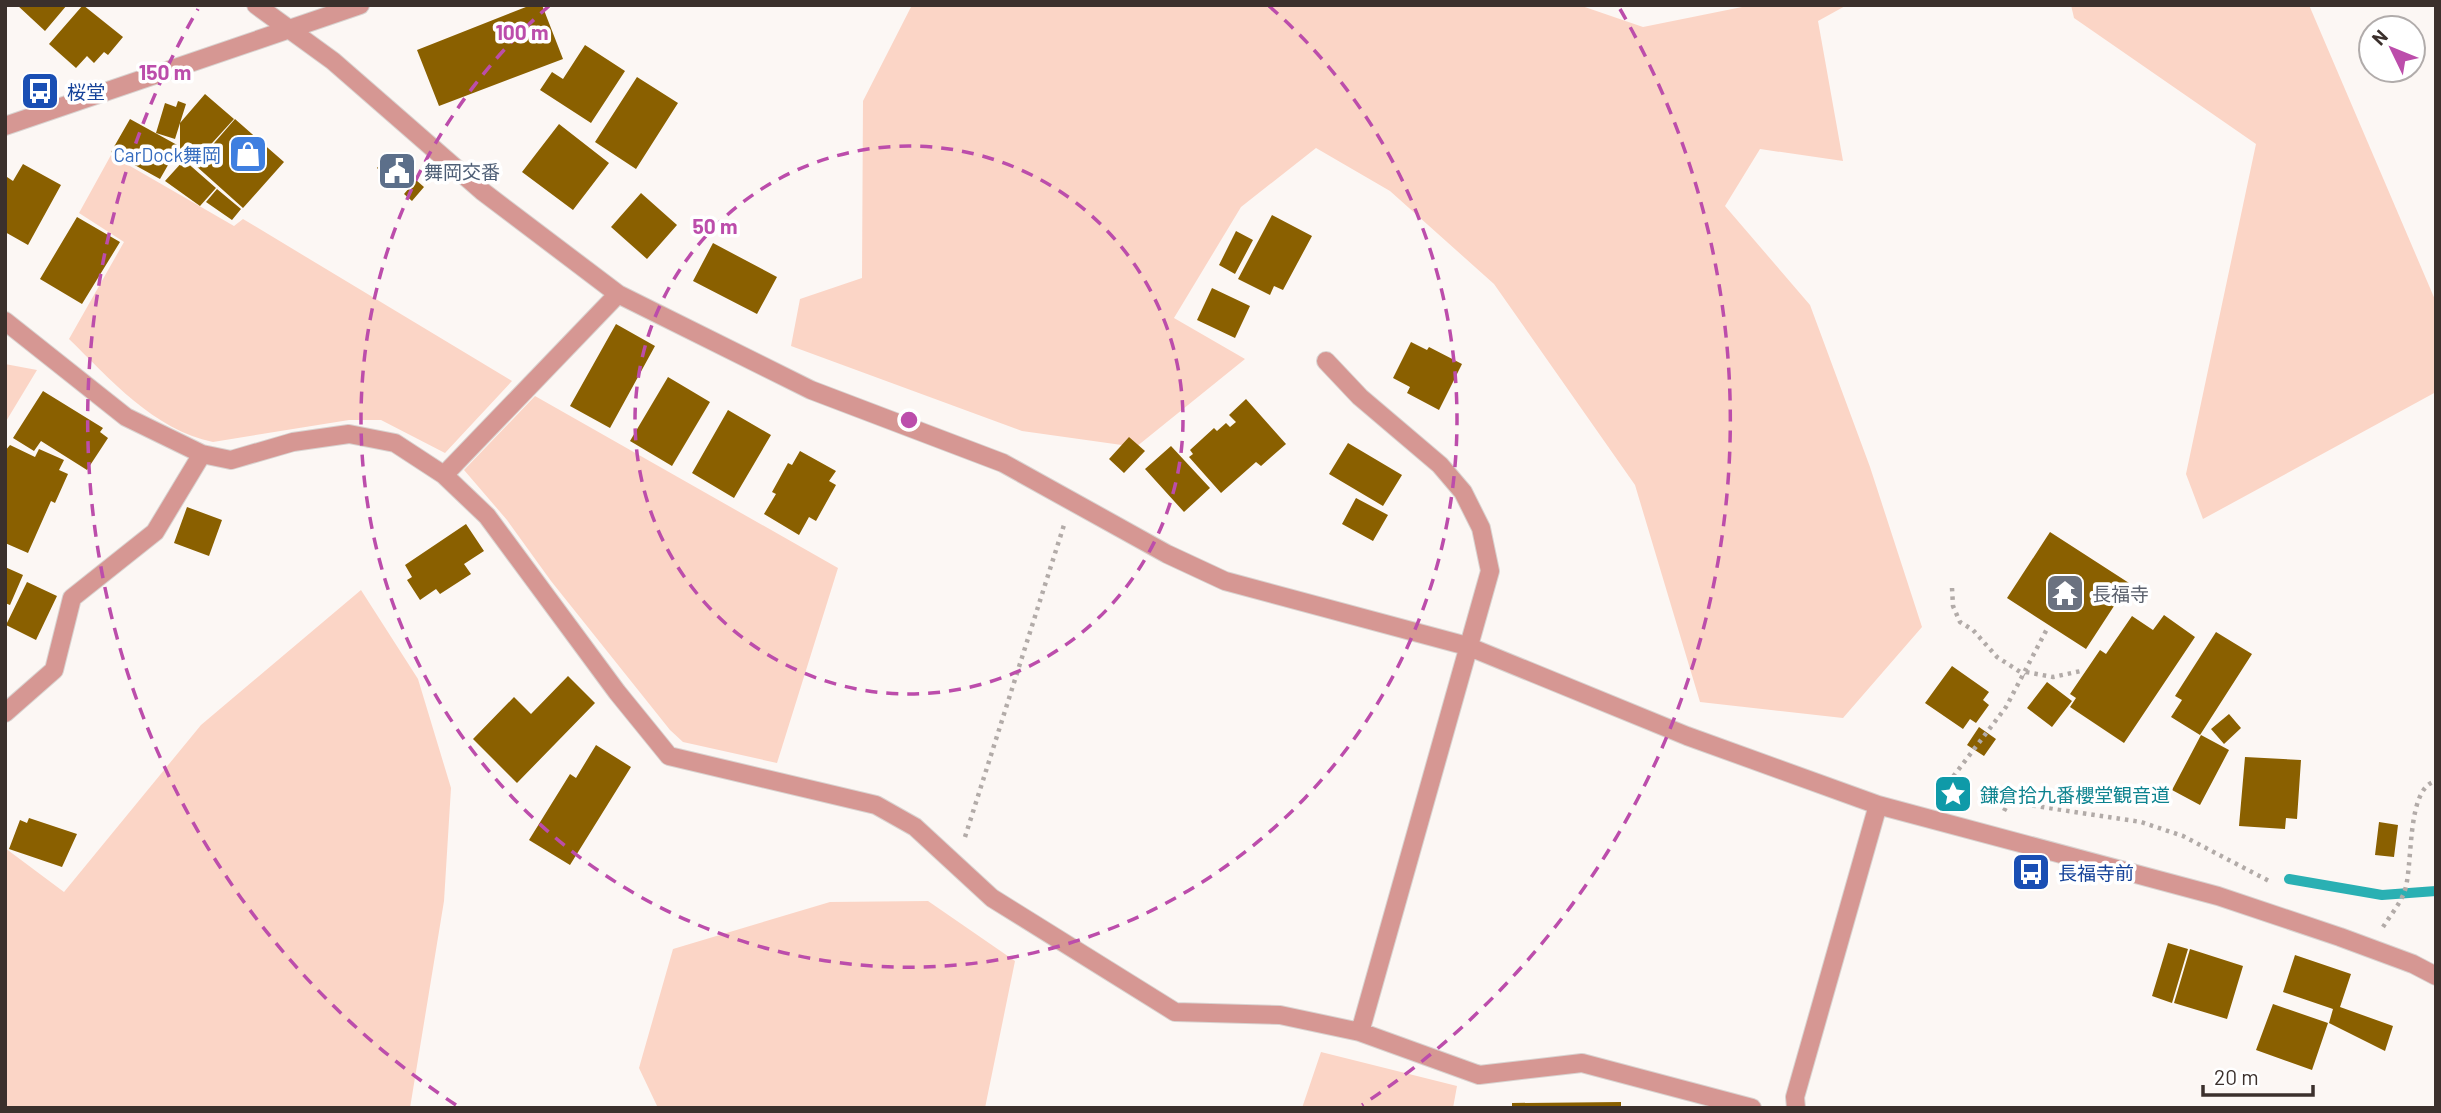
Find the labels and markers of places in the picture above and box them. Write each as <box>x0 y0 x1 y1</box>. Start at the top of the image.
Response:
bus stop icon: 桜堂 <box>19 70 61 112</box>
place label: 桜堂 <box>67 80 105 103</box>
shop icon: CarDock舞岡 <box>227 133 269 175</box>
place label: CarDock舞岡 <box>113 143 221 166</box>
public building icon: 舞岡交番 <box>376 150 418 192</box>
place label: 舞岡交番 <box>424 160 500 183</box>
centre of rings <box>897 408 921 432</box>
temple icon: 長福寺 <box>2044 572 2086 614</box>
place label: 長福寺 <box>2092 582 2149 605</box>
place icon: 鎌倉拾九番櫻堂観音道 <box>1932 773 1974 815</box>
place label: 鎌倉拾九番櫻堂観音道 <box>1980 783 2170 806</box>
bus stop icon: 長福寺前 <box>2010 851 2052 893</box>
place label: 長福寺前 <box>2058 861 2134 884</box>

